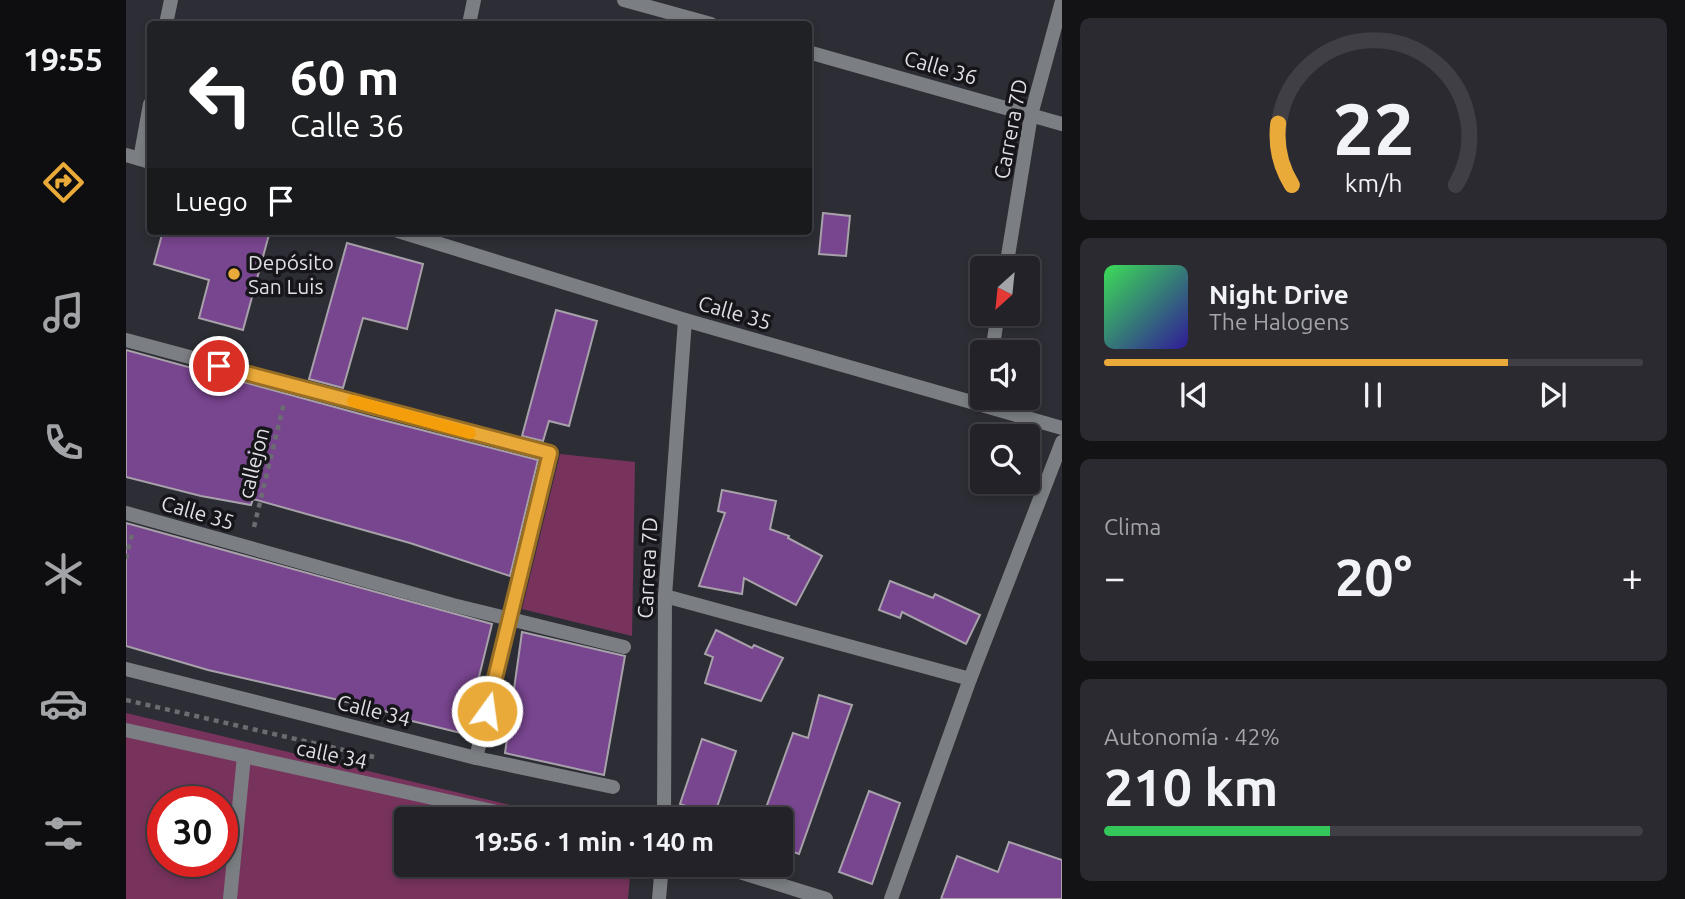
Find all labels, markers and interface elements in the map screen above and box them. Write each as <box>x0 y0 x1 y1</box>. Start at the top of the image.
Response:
text: 19:55 <box>23 41 103 77</box>
street label: Calle 36 <box>902 45 980 89</box>
icon: left <box>175 49 266 140</box>
text: 60 m <box>290 49 399 104</box>
street label: Carrera 7D <box>989 77 1031 181</box>
text: 22 <box>1332 88 1415 170</box>
text: Calle 36 <box>290 107 404 143</box>
icon: directions <box>39 158 88 207</box>
text: km/h <box>1345 169 1402 197</box>
icon: arrive <box>262 182 300 220</box>
text: Luego <box>175 187 248 216</box>
place label: Depósito San Luis <box>248 250 334 298</box>
north arrow <box>970 256 1040 326</box>
map controls <box>970 256 1040 494</box>
marker: Depósito San Luis <box>226 266 242 282</box>
text: Night Drive <box>1209 280 1349 309</box>
icon: music <box>39 288 88 337</box>
street label: Calle 35 <box>696 290 774 334</box>
text: The Halogens <box>1209 309 1349 334</box>
pin <box>189 336 249 396</box>
button: sound <box>970 340 1040 410</box>
icon: arrive <box>200 347 238 385</box>
icon: previous <box>1175 376 1213 414</box>
icon: pause <box>1354 376 1392 414</box>
icon: next <box>1534 376 1572 414</box>
icon: phone <box>39 418 88 467</box>
button: search <box>970 424 1040 494</box>
street label: callejon <box>233 425 273 501</box>
street label: Calle 35 <box>159 490 237 534</box>
text: Clima <box>1104 514 1161 539</box>
street label: Carrera 7D <box>632 517 662 619</box>
text: 20° <box>1335 548 1412 606</box>
icon: climate <box>39 549 88 598</box>
text: − <box>1104 556 1125 598</box>
text: + <box>1622 556 1643 598</box>
position arrow <box>450 674 524 748</box>
icon: car <box>39 679 88 728</box>
street label: Calle 34 <box>335 689 413 731</box>
text: Autonomía · 42% <box>1104 724 1280 749</box>
street label: calle 34 <box>294 735 370 773</box>
text: 210 km <box>1104 758 1278 816</box>
speed limit sign: 30 <box>147 786 238 877</box>
icon: filters <box>39 809 88 858</box>
text: 19:56 · 1 min · 140 m <box>473 827 714 856</box>

